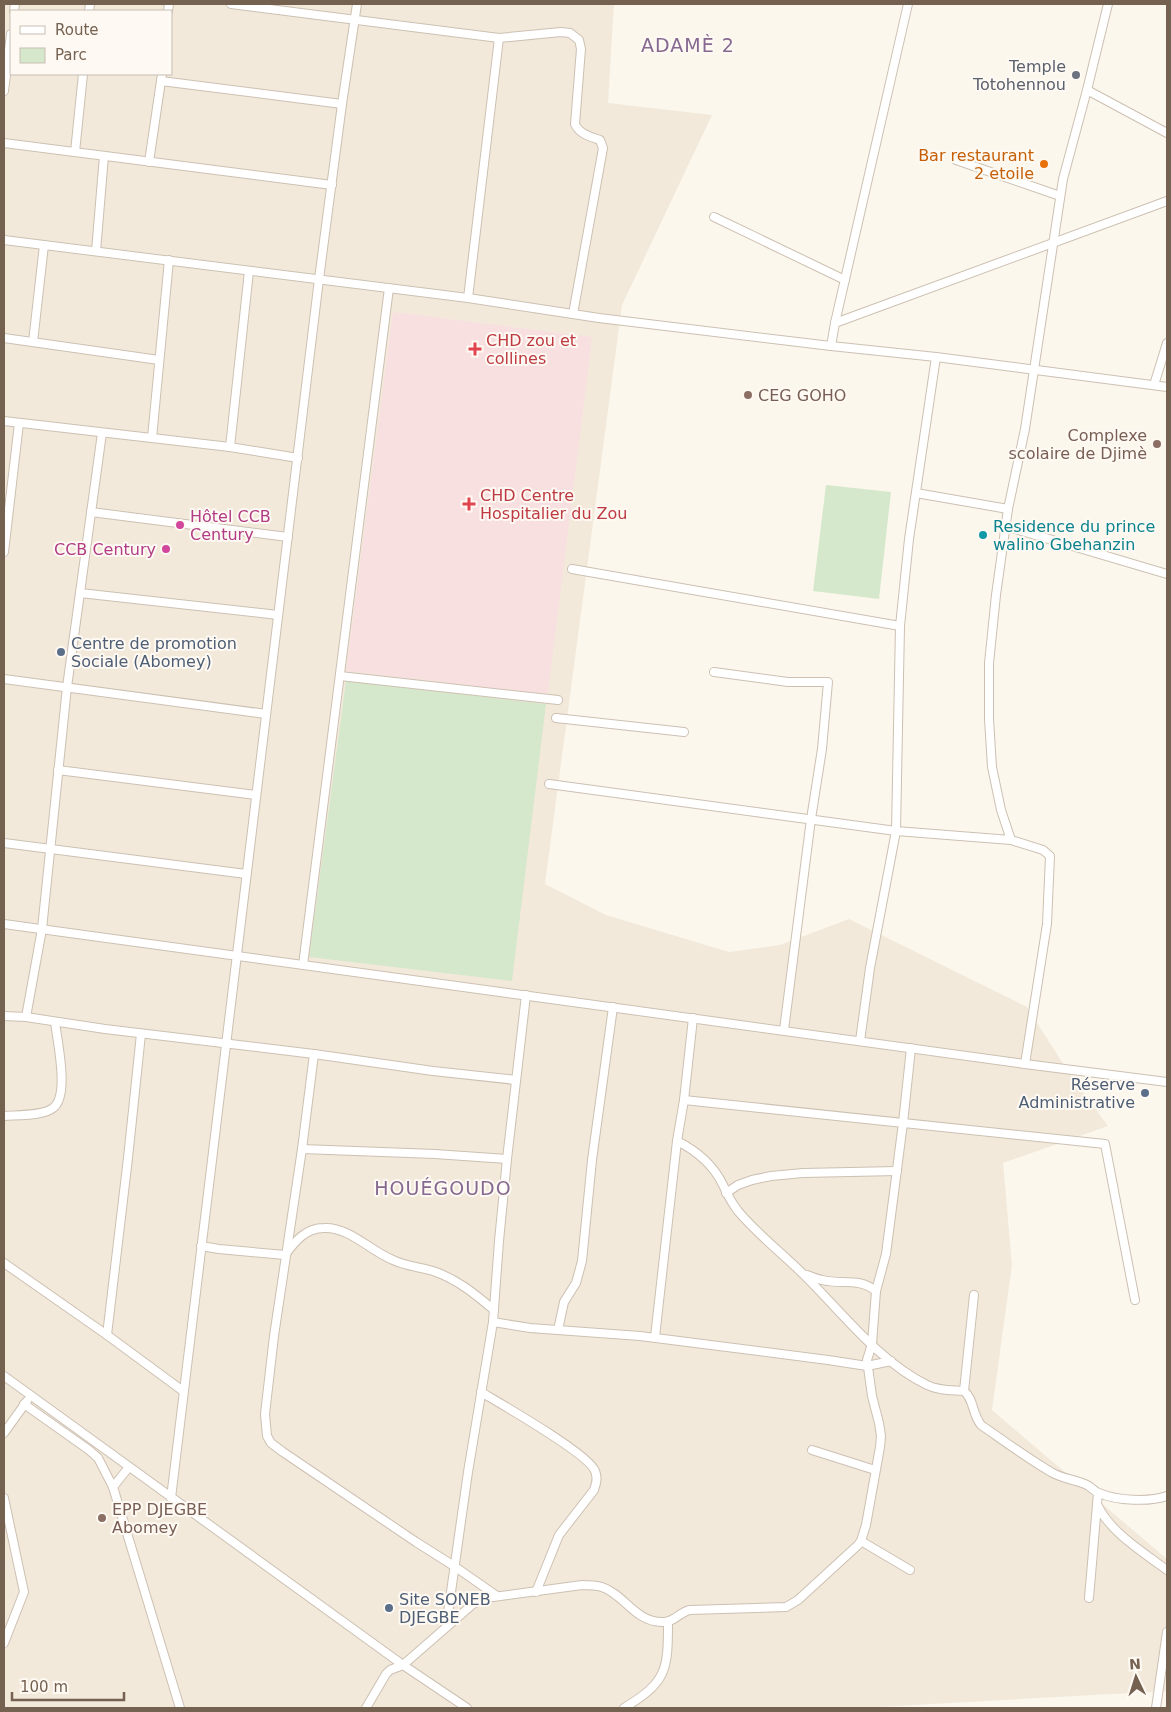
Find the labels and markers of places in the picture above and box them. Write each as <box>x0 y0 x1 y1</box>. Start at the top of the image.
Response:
place label: Temple Totohennou <box>972 57 1066 94</box>
marker: Temple Totohennou <box>1070 69 1082 81</box>
place label: Bar restaurant 2 etoile <box>918 146 1034 183</box>
marker: Bar restaurant 2 etoile <box>1038 158 1050 170</box>
place label: CHD zou et collines <box>486 331 576 368</box>
marker: CHD zou et collines <box>468 342 482 356</box>
place label: CEG GOHO <box>758 386 846 405</box>
marker: CEG GOHO <box>742 389 754 401</box>
place label: Complexe scolaire de Djimè <box>1009 426 1147 463</box>
marker: Complexe scolaire de Djimè <box>1151 438 1163 450</box>
place label: CHD Centre Hospitalier du Zou <box>480 486 628 523</box>
marker: CHD Centre Hospitalier du Zou <box>462 497 476 511</box>
place label: Hôtel CCB Century <box>190 507 271 544</box>
place label: Residence du prince walino Gbehanzin <box>993 517 1155 554</box>
marker: Hôtel CCB Century <box>174 519 186 531</box>
marker: Residence du prince walino Gbehanzin <box>977 529 989 541</box>
place label: CCB Century <box>54 540 156 559</box>
marker: CCB Century <box>160 543 172 555</box>
place label: Centre de promotion Sociale (Abomey) <box>71 634 237 671</box>
marker: Centre de promotion Sociale (Abomey) <box>55 646 67 658</box>
place label: Réserve Administrative <box>1019 1075 1135 1112</box>
marker: Réserve Administrative <box>1139 1087 1151 1099</box>
place label: EPP DJEGBE Abomey <box>112 1500 207 1537</box>
marker: EPP DJEGBE Abomey <box>96 1512 108 1524</box>
place label: Site SONEB DJEGBE <box>399 1590 491 1627</box>
marker: Site SONEB DJEGBE <box>383 1602 395 1614</box>

